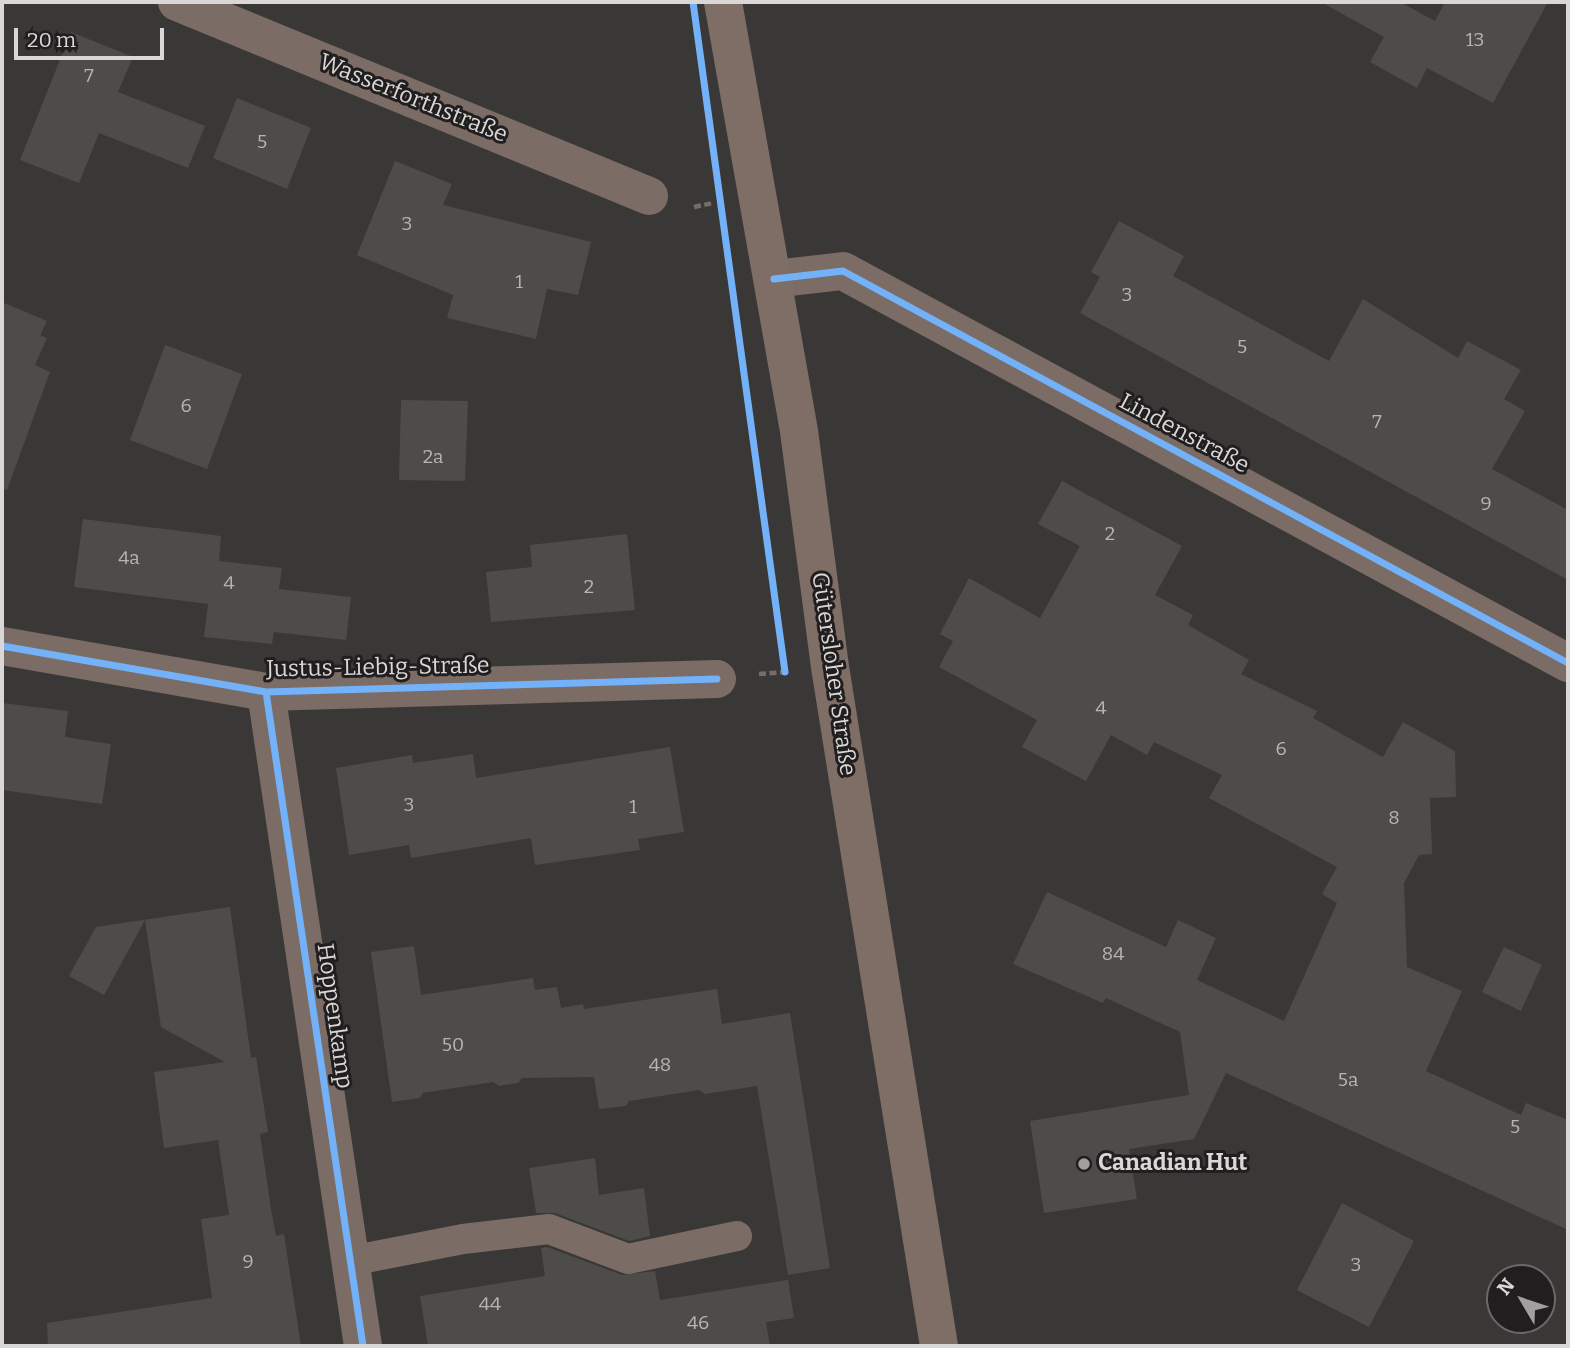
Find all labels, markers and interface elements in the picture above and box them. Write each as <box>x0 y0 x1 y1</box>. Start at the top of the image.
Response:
scale bar <box>18 14 168 58</box>
text: 20 m <box>27 27 76 53</box>
house number: 13 <box>1466 30 1484 52</box>
street label: Wasserforthstraße <box>315 49 511 149</box>
house number: 7 <box>84 66 94 88</box>
house number: 5 <box>257 132 267 154</box>
house number: 3 <box>402 214 412 236</box>
house number: 1 <box>515 272 523 294</box>
house number: 3 <box>1122 285 1132 307</box>
house number: 5 <box>1237 337 1247 359</box>
street label: Lindenstraße <box>1114 388 1254 480</box>
house number: 6 <box>180 396 192 418</box>
house number: 7 <box>1372 412 1382 434</box>
house number: 2a <box>423 447 443 469</box>
house number: 9 <box>1480 494 1492 516</box>
house number: 2 <box>1105 524 1115 546</box>
house number: 4a <box>118 548 140 570</box>
street label: Gütersloher Straße <box>805 571 861 777</box>
house number: 4 <box>223 573 235 595</box>
house number: 2 <box>584 577 594 599</box>
street label: Justus-Liebig-Straße <box>266 652 490 684</box>
house number: 4 <box>1095 698 1107 720</box>
house number: 6 <box>1275 739 1287 761</box>
house number: 3 <box>404 795 414 817</box>
house number: 1 <box>629 797 637 819</box>
house number: 8 <box>1388 808 1400 830</box>
street label: Hoppenkamp <box>310 942 358 1090</box>
house number: 84 <box>1102 944 1124 966</box>
house number: 50 <box>442 1035 464 1057</box>
house number: 48 <box>649 1055 671 1077</box>
house number: 5a <box>1338 1070 1358 1092</box>
house number: 5 <box>1510 1117 1520 1139</box>
place label: Canadian Hut <box>1098 1150 1247 1178</box>
marker: Canadian Hut <box>1076 1156 1092 1172</box>
house number: 9 <box>242 1252 254 1274</box>
house number: 3 <box>1351 1255 1361 1277</box>
north arrow <box>1486 1264 1556 1334</box>
text: N <box>1492 1274 1519 1300</box>
house number: 44 <box>479 1294 501 1316</box>
house number: 46 <box>687 1313 709 1335</box>

